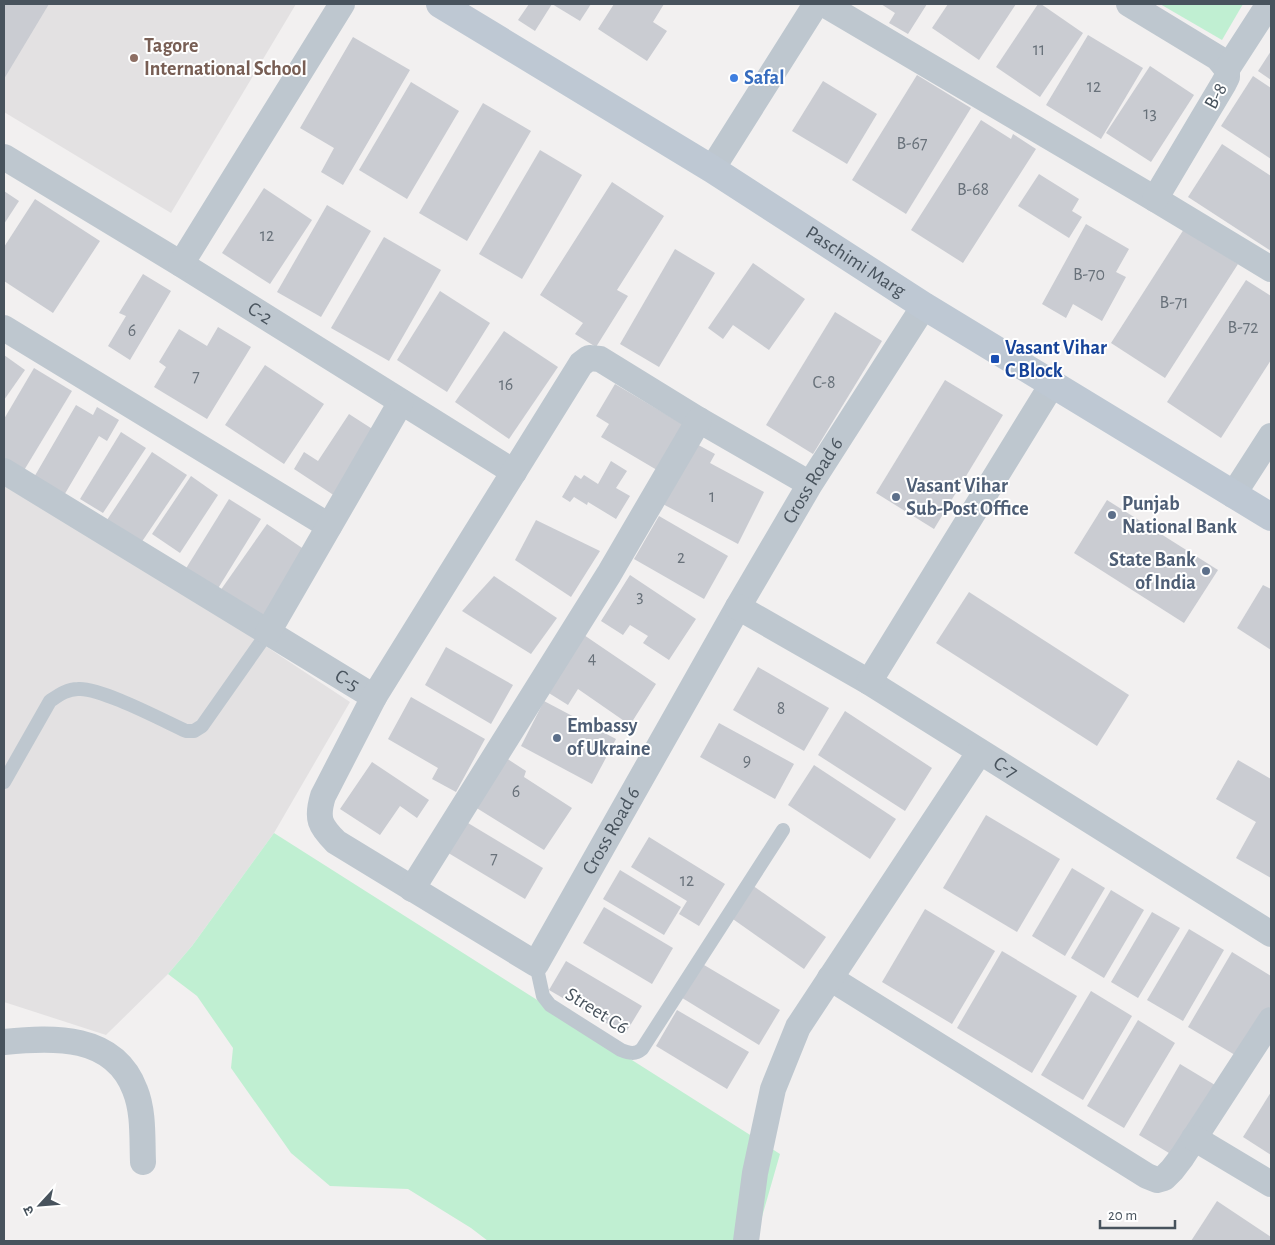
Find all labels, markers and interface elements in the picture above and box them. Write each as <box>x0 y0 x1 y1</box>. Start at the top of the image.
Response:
place label: Tagore International School <box>144 36 307 79</box>
house number: 11 <box>1033 41 1045 59</box>
marker: Tagore International School <box>128 52 140 64</box>
place label: Safal <box>744 68 784 88</box>
marker: Safal <box>728 72 740 84</box>
house number: 12 <box>1087 78 1101 96</box>
street label: B-8 <box>1201 80 1231 112</box>
house number: 13 <box>1143 105 1157 123</box>
house number: B-67 <box>896 135 928 153</box>
house number: B-68 <box>957 181 989 199</box>
street label: Paschimi Marg <box>802 222 909 301</box>
house number: 12 <box>260 227 274 245</box>
house number: B-70 <box>1073 266 1105 284</box>
house number: B-71 <box>1160 294 1188 312</box>
street label: C-2 <box>244 298 276 328</box>
house number: B-72 <box>1228 319 1258 337</box>
house number: 6 <box>128 322 136 340</box>
place label: Vasant Vihar C Block <box>1005 338 1107 381</box>
marker: Vasant Vihar C Block <box>989 353 1001 365</box>
house number: 7 <box>192 368 200 386</box>
house number: C-8 <box>813 374 835 392</box>
house number: 16 <box>499 376 513 394</box>
street label: Cross Road 6 <box>779 434 847 527</box>
place label: Vasant Vihar Sub-Post Office <box>906 476 1029 519</box>
house number: 1 <box>709 488 715 506</box>
marker: Vasant Vihar Sub-Post Office <box>890 491 902 503</box>
place label: Punjab National Bank <box>1122 494 1237 537</box>
marker: Punjab National Bank <box>1106 509 1118 521</box>
house number: 2 <box>677 549 685 567</box>
place label: State Bank of India <box>1109 550 1196 593</box>
marker: State Bank of India <box>1200 565 1212 577</box>
house number: 3 <box>636 588 644 606</box>
house number: 4 <box>588 650 597 668</box>
street label: C-5 <box>331 666 363 695</box>
house number: 8 <box>777 700 785 718</box>
place label: Embassy of Ukraine <box>567 716 650 759</box>
marker: Embassy of Ukraine <box>551 732 563 744</box>
house number: 9 <box>743 752 751 770</box>
street label: C-7 <box>990 753 1021 782</box>
house number: 6 <box>512 783 520 801</box>
street label: Cross Road 6 <box>579 784 644 878</box>
house number: 7 <box>490 850 498 868</box>
house number: 12 <box>680 872 694 890</box>
street label: Street C6 <box>562 984 632 1038</box>
north arrow <box>15 1180 65 1230</box>
scale bar <box>1100 1198 1175 1230</box>
text: उ <box>21 1203 37 1217</box>
text: 20 m <box>1108 1208 1137 1223</box>

